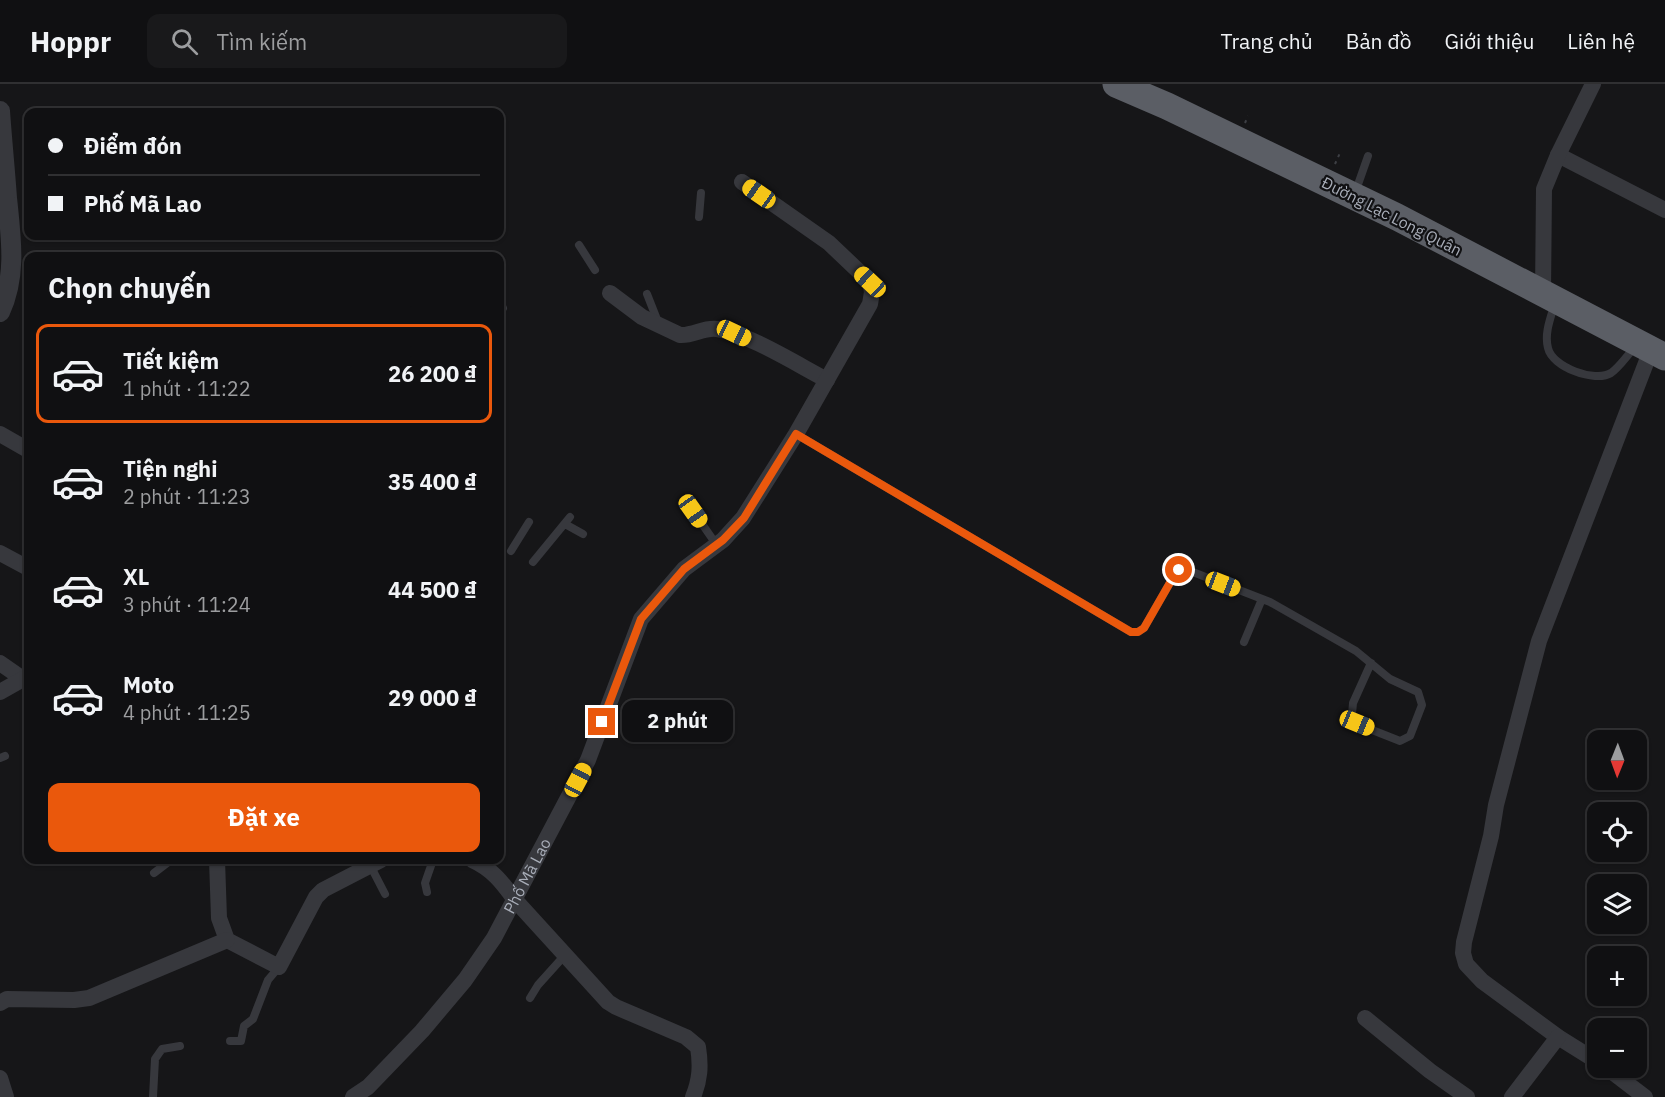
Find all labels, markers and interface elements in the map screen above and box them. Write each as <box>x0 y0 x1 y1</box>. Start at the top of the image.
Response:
search box <box>147 14 567 68</box>
text: Hoppr <box>30 23 111 60</box>
icon: search <box>168 25 201 58</box>
text: Tìm kiếm <box>216 27 307 56</box>
text: Trang chủ <box>1220 27 1313 55</box>
text: Bản đồ <box>1346 27 1412 55</box>
text: Giới thiệu <box>1445 27 1534 55</box>
text: Liên hệ <box>1567 27 1635 55</box>
text: Điểm đón <box>84 131 182 160</box>
street label: Đường Lạc Long Quân <box>1319 172 1465 260</box>
car <box>739 176 779 212</box>
text: Phố Mã Lao <box>84 189 202 218</box>
car <box>851 263 889 301</box>
text: Chọn chuyến <box>48 270 211 305</box>
car <box>714 317 754 349</box>
text: Tiết kiệm <box>123 346 219 375</box>
icon: car <box>51 347 105 401</box>
text: 26 200 ₫ <box>388 359 477 388</box>
text: 1 phút · 11:22 <box>123 375 251 402</box>
text: Tiện nghi <box>123 454 217 483</box>
icon: car <box>51 455 105 509</box>
text: 35 400 ₫ <box>388 467 477 496</box>
text: 2 phút · 11:23 <box>123 483 251 510</box>
car <box>675 491 711 531</box>
route start <box>1165 556 1192 583</box>
text: XL <box>123 562 149 591</box>
icon: car <box>51 563 105 617</box>
car <box>1203 569 1243 599</box>
text: 44 500 ₫ <box>388 575 477 604</box>
text: 3 phút · 11:24 <box>123 591 251 618</box>
text: Moto <box>123 670 174 699</box>
icon: car <box>51 671 105 725</box>
text: 29 000 ₫ <box>388 683 477 712</box>
text: 4 phút · 11:25 <box>123 699 251 726</box>
callout: 2 phút <box>623 701 734 743</box>
text: 2 phút <box>647 707 708 734</box>
route end <box>588 708 615 735</box>
car <box>1337 708 1377 738</box>
north arrow <box>1587 730 1647 790</box>
map controls <box>1587 730 1647 1078</box>
car <box>562 760 594 800</box>
button: Đặt xe <box>48 783 480 852</box>
button: locate <box>1587 802 1647 862</box>
street label: Phố Mã Lao <box>499 835 555 917</box>
button: layers <box>1587 874 1647 934</box>
button: + <box>1587 946 1647 1006</box>
button: − <box>1587 1018 1647 1078</box>

